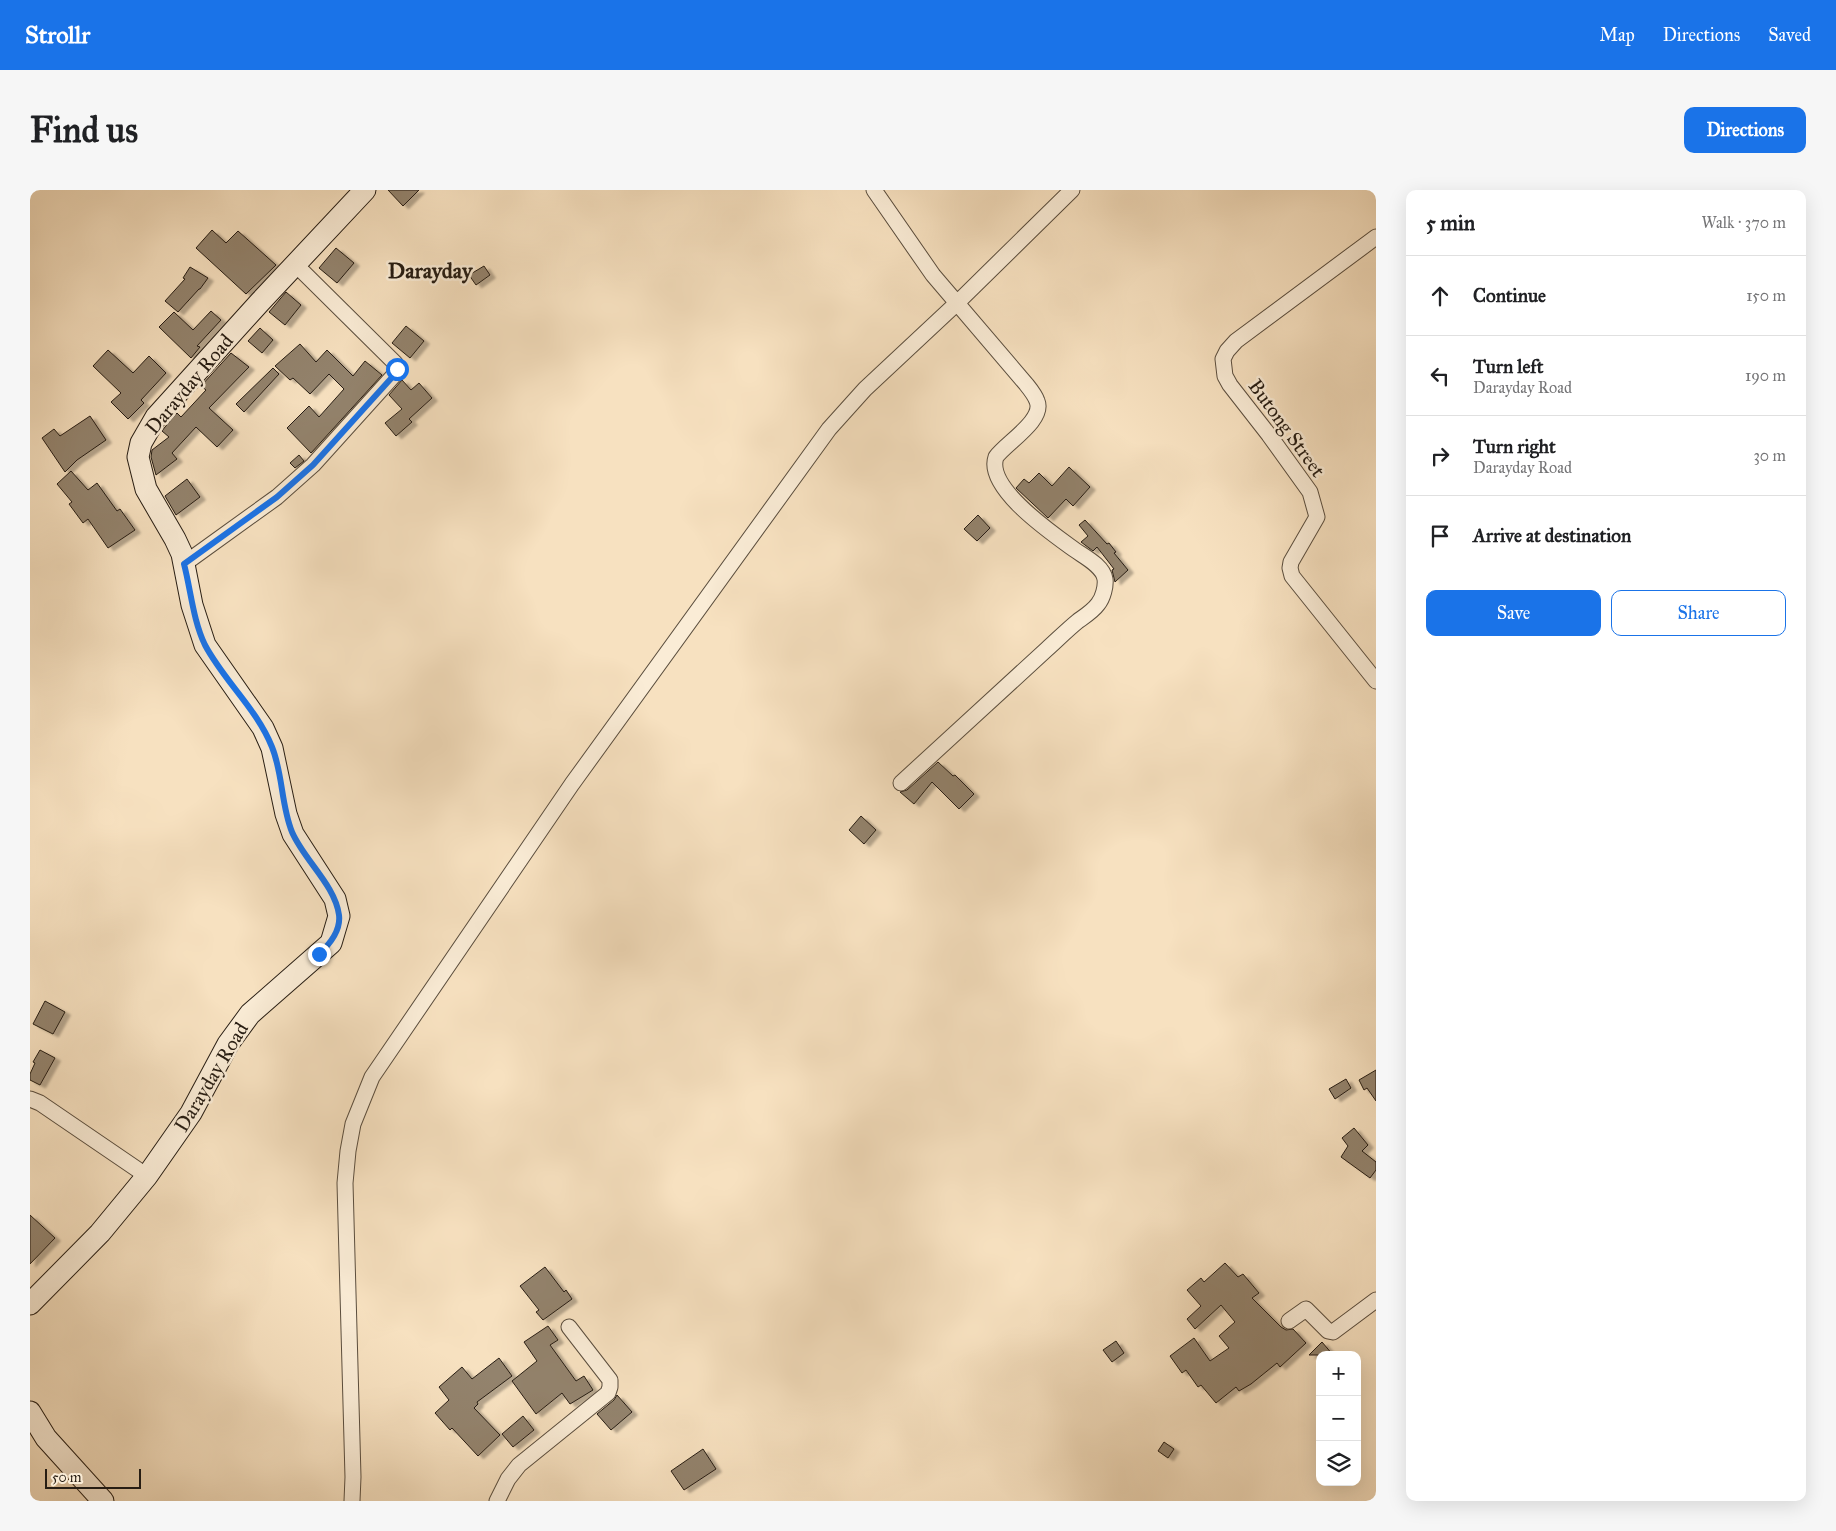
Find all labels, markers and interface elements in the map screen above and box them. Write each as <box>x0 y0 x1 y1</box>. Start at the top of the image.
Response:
text: Strollr <box>25 20 90 50</box>
text: Map <box>1599 24 1635 46</box>
text: Directions <box>1663 24 1740 46</box>
text: Saved <box>1768 24 1811 46</box>
button: Directions <box>1684 107 1806 153</box>
text: Find us <box>30 109 138 152</box>
text: 5 min <box>1426 210 1475 236</box>
text: Walk · 370 m <box>1702 213 1786 232</box>
district label: Darayday <box>388 257 474 284</box>
icon: ahead <box>1426 282 1454 310</box>
text: Continue <box>1473 284 1546 307</box>
text: 150 m <box>1746 286 1786 305</box>
street label: Darayday Road <box>140 329 238 439</box>
text: Turn left <box>1473 355 1543 378</box>
route start <box>386 358 409 381</box>
icon: left <box>1426 362 1454 390</box>
text: 190 m <box>1745 366 1786 385</box>
street label: Butong Street <box>1243 374 1331 482</box>
text: Darayday Road <box>1473 378 1572 397</box>
text: Turn right <box>1473 435 1556 458</box>
icon: right <box>1426 442 1454 470</box>
text: 30 m <box>1753 446 1786 465</box>
text: Darayday Road <box>1473 458 1572 477</box>
icon: arrive <box>1426 522 1454 550</box>
text: Arrive at destination <box>1473 524 1631 547</box>
button: Save <box>1426 590 1601 636</box>
button: Share <box>1611 590 1786 636</box>
route end <box>308 943 331 966</box>
street label: Darayday Road <box>169 1018 253 1136</box>
map controls <box>1316 1351 1361 1486</box>
button: + <box>1316 1351 1361 1396</box>
button: − <box>1316 1396 1361 1441</box>
button: layers <box>1316 1441 1361 1486</box>
scale bar <box>45 1466 141 1489</box>
text: 50 m <box>52 1469 81 1486</box>

